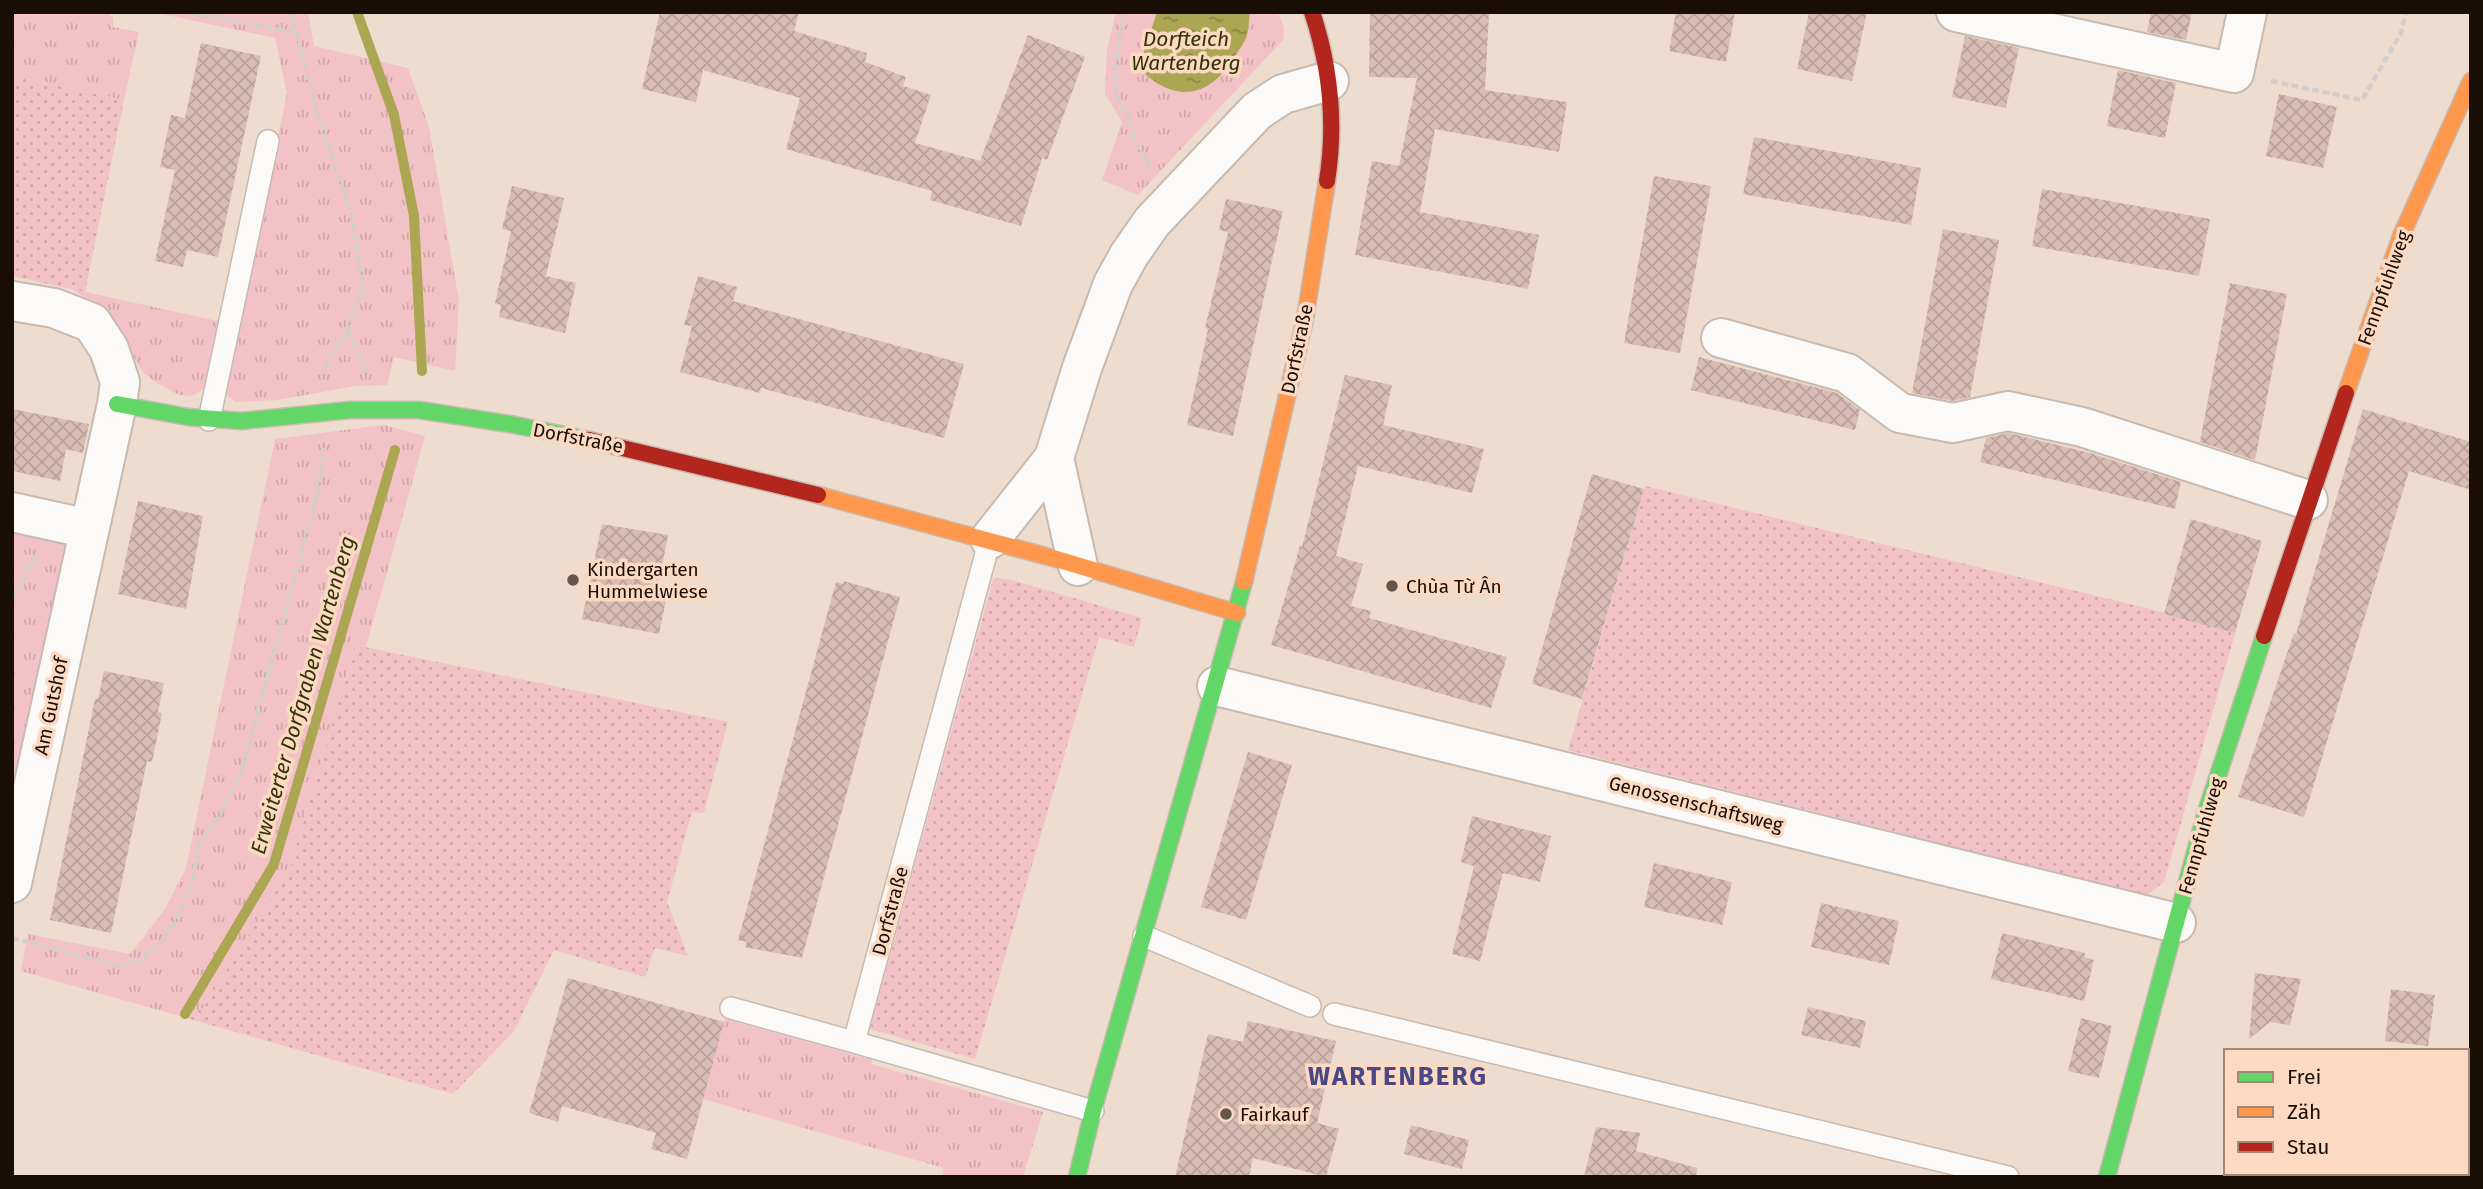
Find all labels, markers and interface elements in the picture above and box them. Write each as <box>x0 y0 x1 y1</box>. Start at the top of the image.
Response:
water label: Dorfteich Wartenberg <box>1131 26 1241 76</box>
street label: Fennpfuhlweg <box>2353 227 2415 349</box>
street label: Dorfstraße <box>1276 302 1318 396</box>
street label: Dorfstraße <box>531 418 625 458</box>
water label: Erweiterter Dorfgraben Wartenberg <box>245 533 361 857</box>
place label: Kindergarten Hummelwiese <box>587 558 708 603</box>
marker: Kindergarten Hummelwiese <box>565 572 581 588</box>
place label: Chùa Từ Ân <box>1406 575 1502 598</box>
marker: Chùa Từ Ân <box>1384 578 1400 594</box>
street label: Am Gutshof <box>29 653 73 757</box>
street label: Genossenschaftsweg <box>1606 771 1786 837</box>
street label: Fennpfuhlweg <box>2173 775 2229 897</box>
street label: Dorfstraße <box>867 864 913 958</box>
legend <box>2224 1049 2469 1175</box>
district label: WARTENBERG <box>1308 1061 1488 1092</box>
text: Frei <box>2287 1064 2321 1090</box>
text: Zäh <box>2287 1099 2321 1125</box>
place label: Fairkauf <box>1240 1103 1310 1126</box>
marker: Fairkauf <box>1218 1106 1234 1122</box>
text: Stau <box>2287 1134 2330 1160</box>

